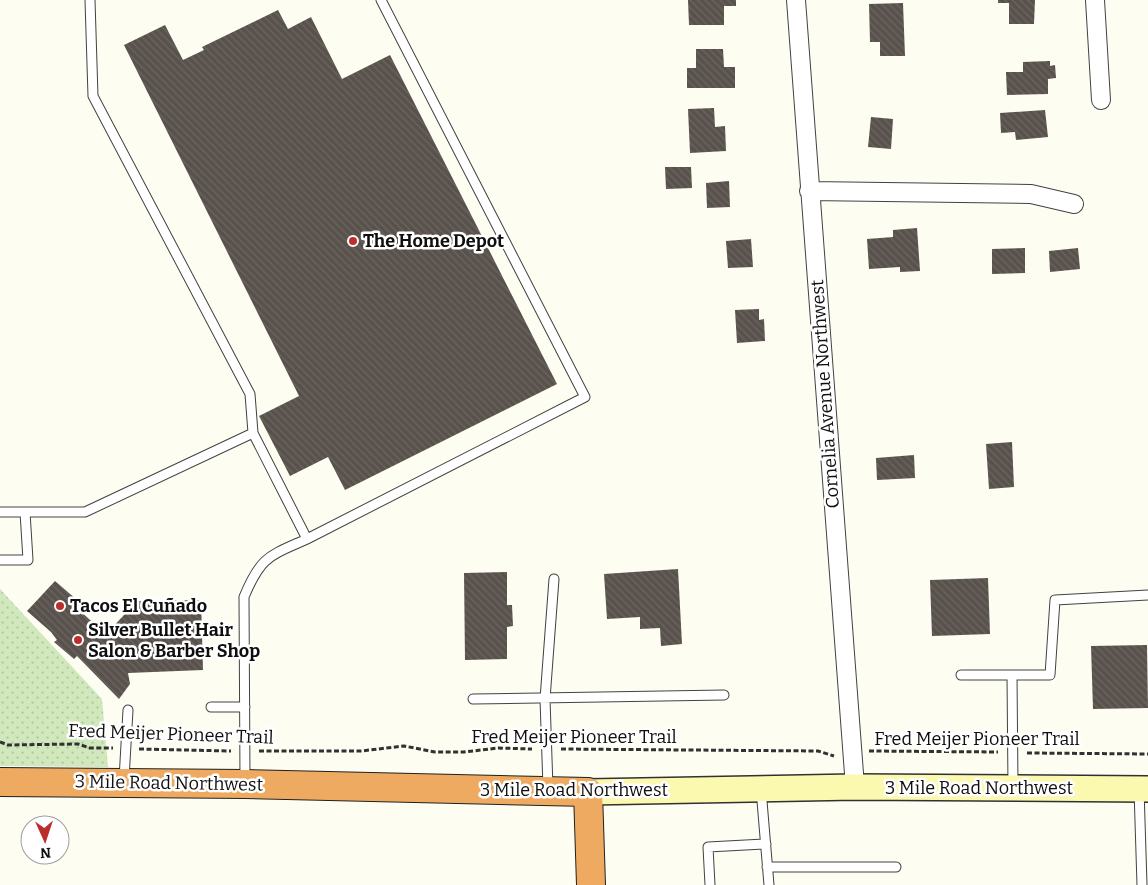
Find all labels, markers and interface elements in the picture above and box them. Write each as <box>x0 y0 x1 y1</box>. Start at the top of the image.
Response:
place label: The Home Depot <box>363 230 504 252</box>
marker: The Home Depot <box>347 235 359 247</box>
street label: Cornelia Avenue Northwest <box>806 278 844 509</box>
place label: Tacos El Cuñado <box>70 595 207 617</box>
marker: Tacos El Cuñado <box>54 600 66 612</box>
place label: Silver Bullet Hair Salon & Barber Shop <box>88 619 260 662</box>
marker: Silver Bullet Hair Salon & Barber Shop <box>72 634 84 646</box>
street label: Fred Meijer Pioneer Trail <box>68 719 274 749</box>
street label: Fred Meijer Pioneer Trail <box>471 726 677 748</box>
street label: Fred Meijer Pioneer Trail <box>874 728 1080 750</box>
street label: 3 Mile Road Northwest <box>75 770 264 796</box>
street label: 3 Mile Road Northwest <box>885 777 1074 799</box>
street label: 3 Mile Road Northwest <box>480 779 669 801</box>
north arrow <box>20 815 70 865</box>
text: N <box>40 844 51 861</box>

